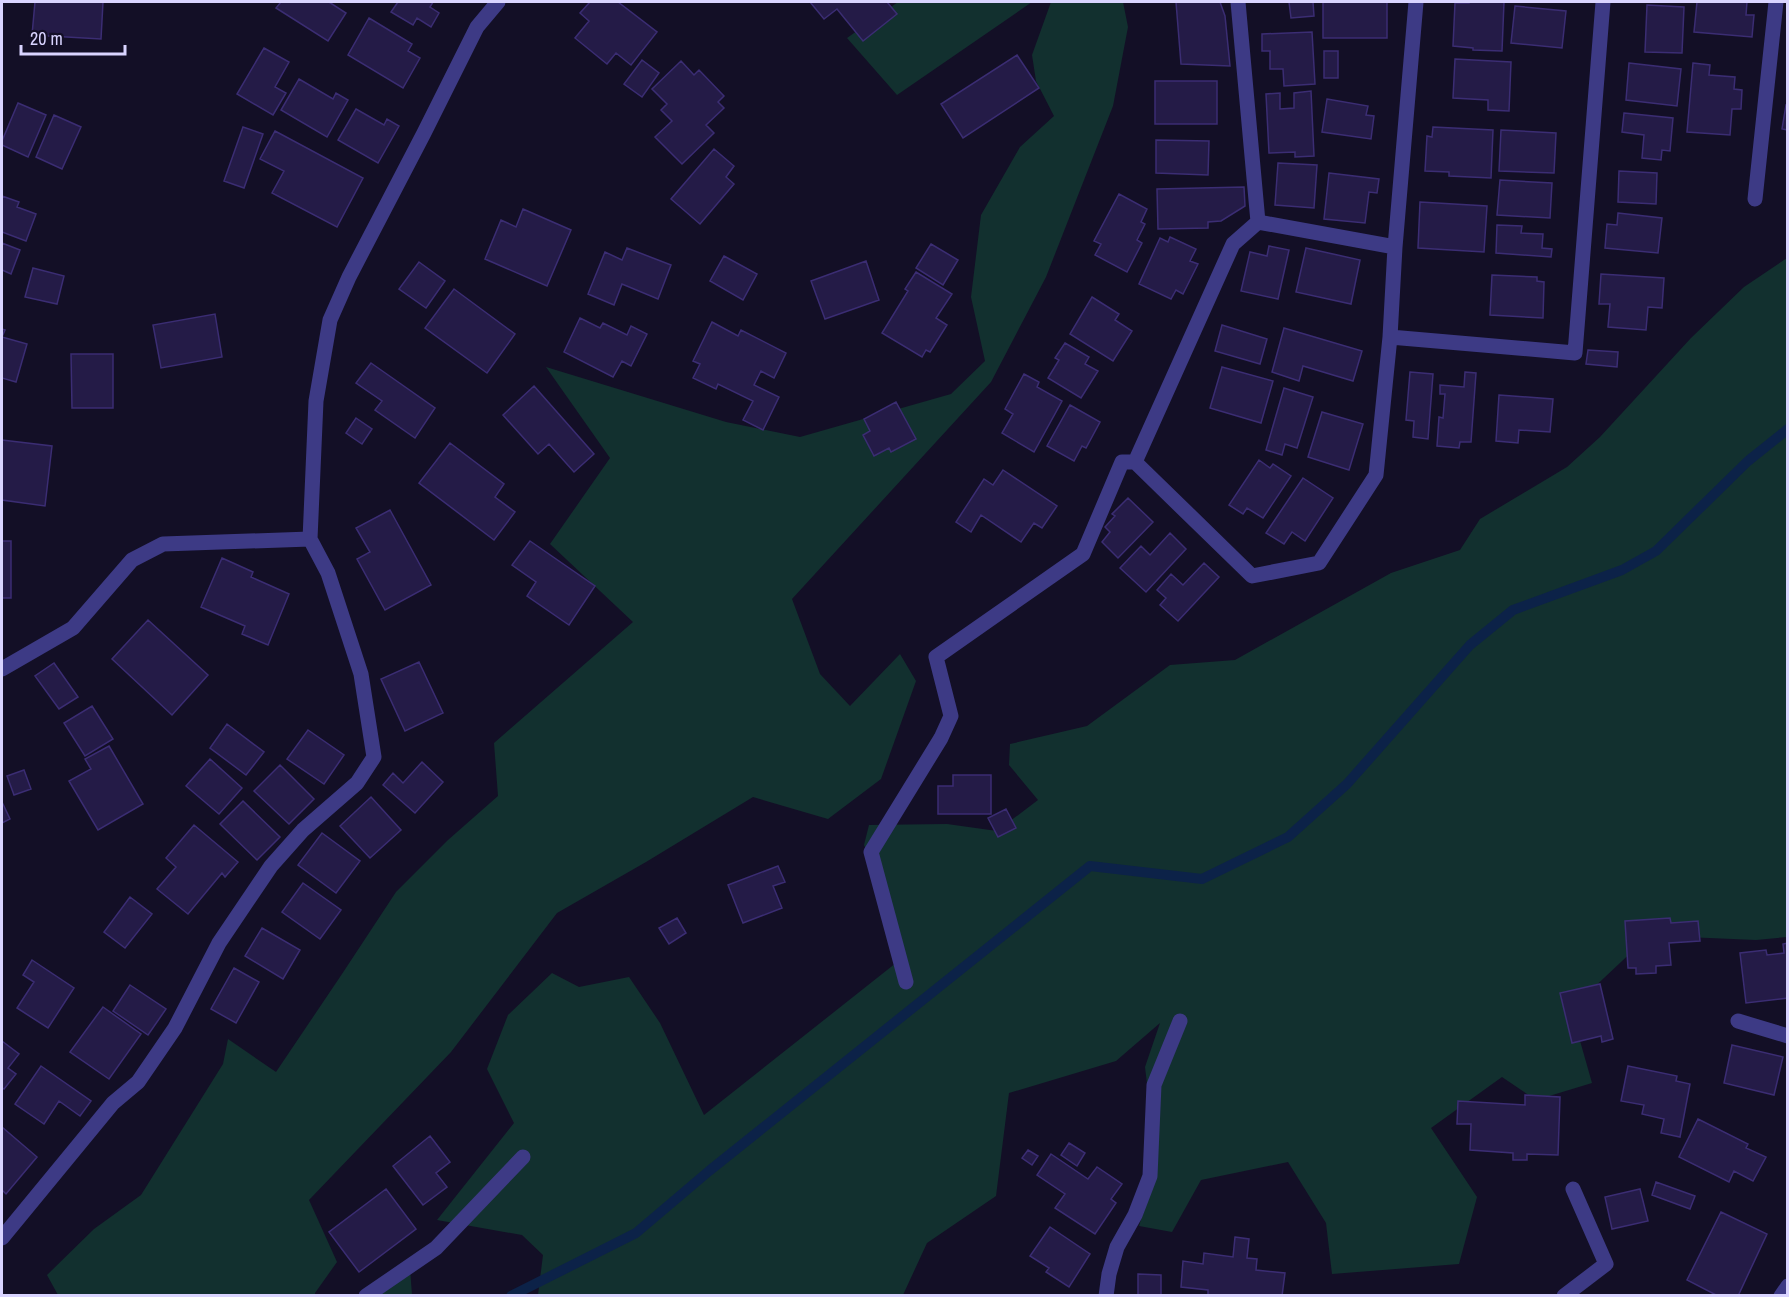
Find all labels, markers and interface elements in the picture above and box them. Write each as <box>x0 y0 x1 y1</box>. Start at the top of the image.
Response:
scale bar <box>21 18 124 56</box>
text: 20 m <box>30 26 63 51</box>

